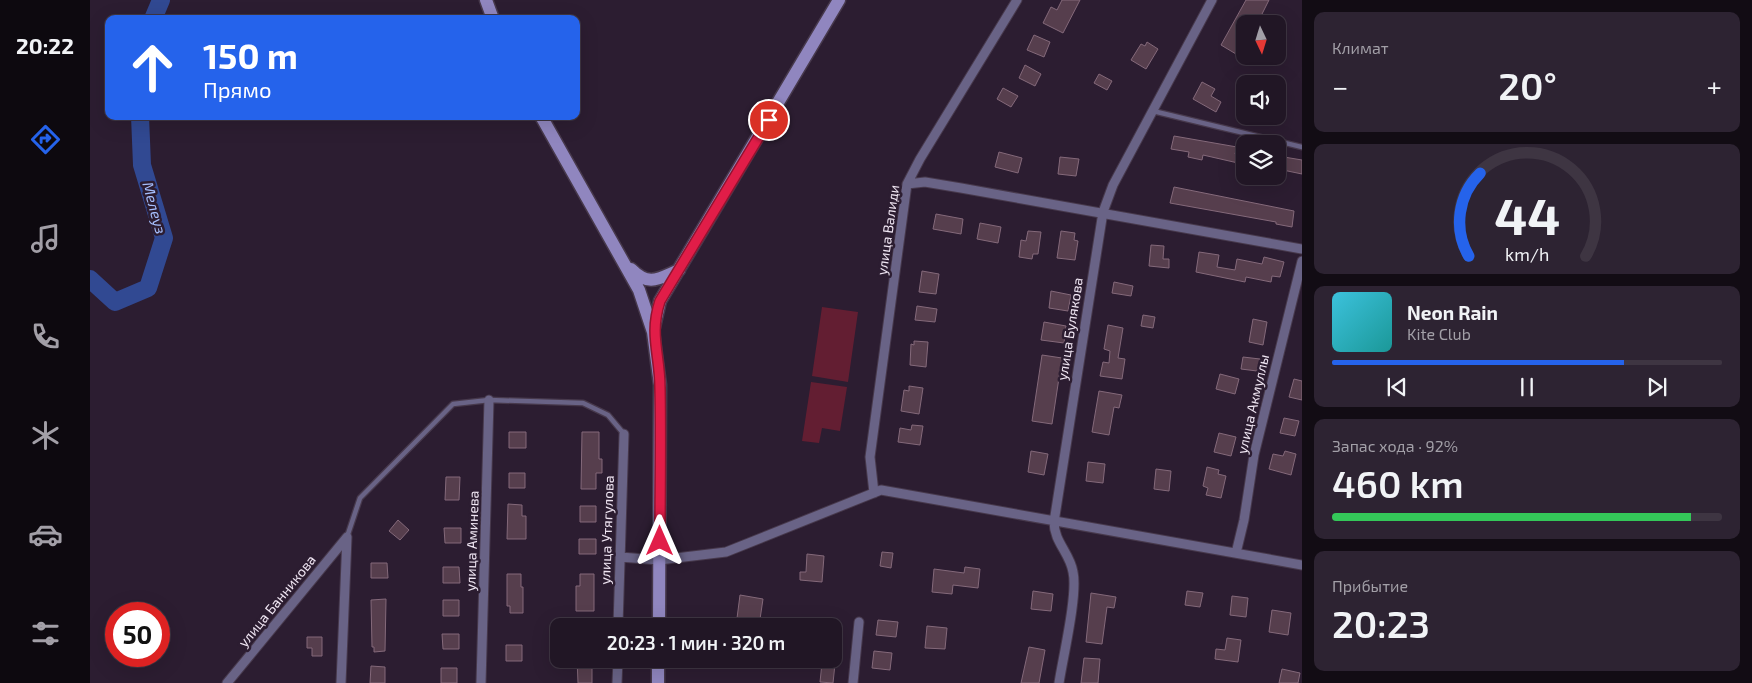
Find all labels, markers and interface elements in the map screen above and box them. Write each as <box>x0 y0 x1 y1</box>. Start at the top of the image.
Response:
north arrow <box>1236 15 1286 65</box>
map controls <box>1236 15 1286 185</box>
text: 20:22 <box>16 32 74 58</box>
text: 150 m <box>203 34 298 76</box>
icon: ahead <box>120 35 185 100</box>
text: Климат <box>1332 38 1389 57</box>
text: 20° <box>1498 62 1557 108</box>
text: − <box>1332 69 1348 103</box>
text: + <box>1707 69 1722 103</box>
button: sound <box>1236 75 1286 125</box>
text: Прямо <box>203 76 271 102</box>
pin <box>748 99 790 141</box>
icon: arrive <box>755 106 783 134</box>
icon: directions <box>28 122 63 157</box>
button: layers <box>1236 135 1286 185</box>
water label: Мелеуз <box>139 180 171 236</box>
text: 44 <box>1494 183 1560 245</box>
street label: улица Валиди <box>873 184 902 276</box>
icon: music <box>28 221 63 256</box>
text: km/h <box>1505 243 1549 265</box>
street label: улица Булякова <box>1053 276 1086 382</box>
text: Neon Rain <box>1407 301 1498 324</box>
icon: phone <box>28 319 63 354</box>
text: Kite Club <box>1407 324 1471 343</box>
street label: улица Акмуллы <box>1233 352 1272 455</box>
icon: previous <box>1383 373 1411 401</box>
icon: pause <box>1513 373 1541 401</box>
icon: next <box>1643 373 1671 401</box>
icon: climate <box>28 418 63 453</box>
text: Запас хода · 92% <box>1332 436 1458 455</box>
text: 460 km <box>1332 460 1464 506</box>
street label: улица Утягулова <box>596 475 617 585</box>
street label: улица Аминева <box>461 490 482 592</box>
position arrow <box>633 514 685 566</box>
icon: car <box>28 517 63 552</box>
street label: улица Банникова <box>234 551 319 650</box>
text: Прибытие <box>1332 576 1408 595</box>
text: 20:23 <box>1332 600 1430 646</box>
speed limit sign: 50 <box>105 602 170 667</box>
icon: filters <box>28 616 63 651</box>
text: 20:23 · 1 мин · 320 m <box>607 631 785 654</box>

